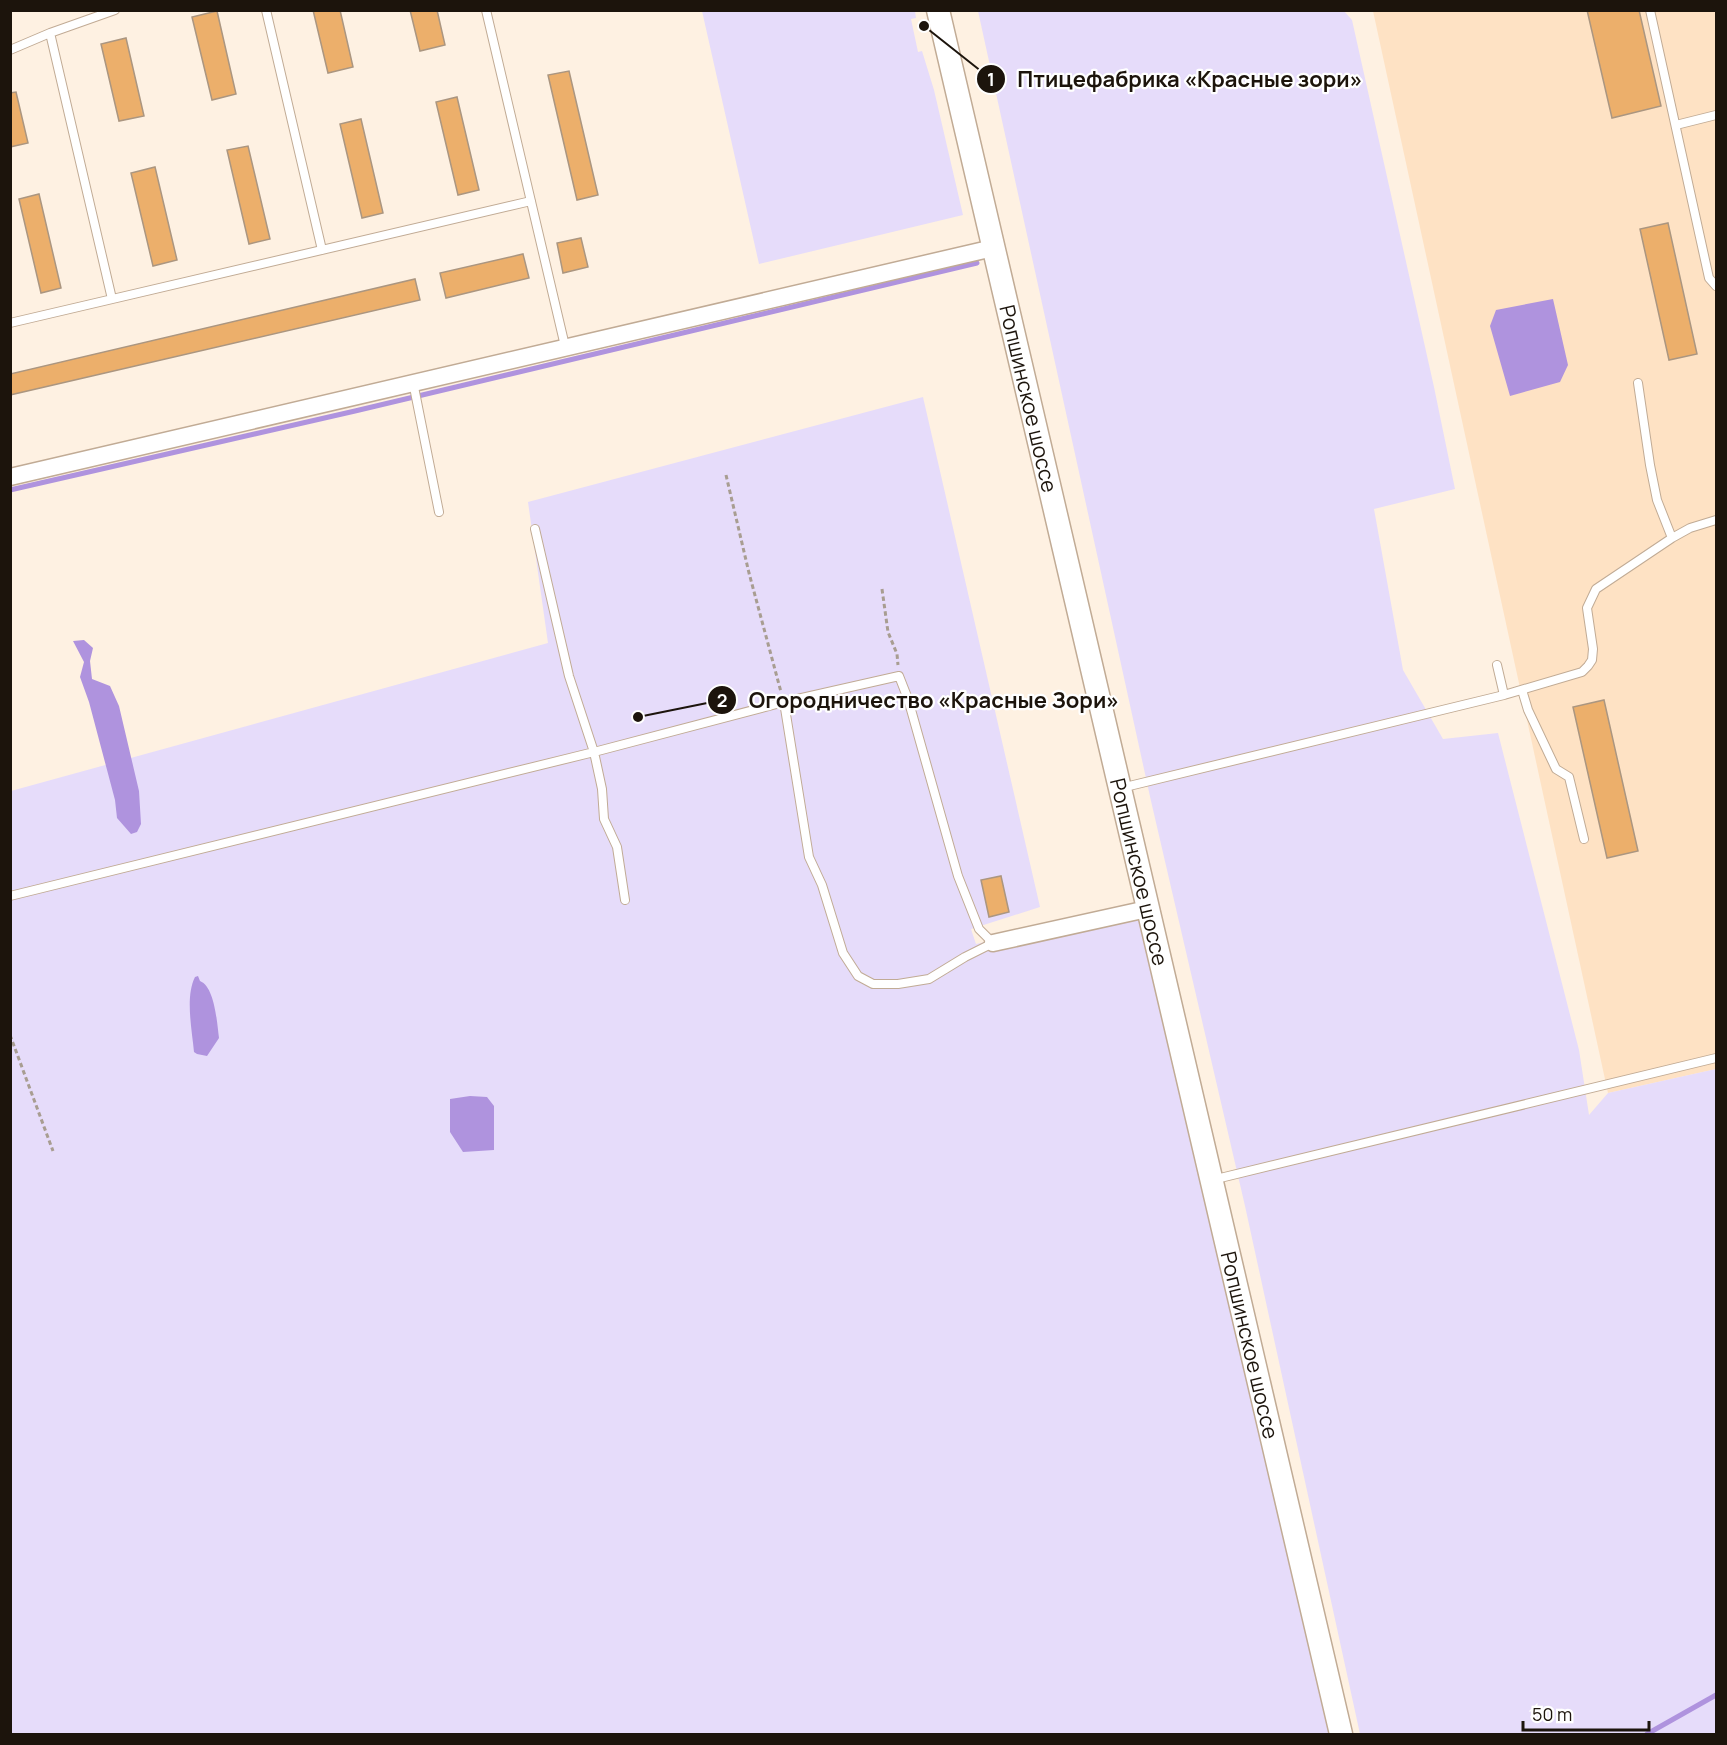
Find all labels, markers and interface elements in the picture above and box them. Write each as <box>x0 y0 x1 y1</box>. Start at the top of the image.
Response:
callout: Птицефабрика «Красные зори» <box>976 59 1375 99</box>
text: Птицефабрика «Красные зори» <box>1017 64 1363 94</box>
text: 1 <box>987 67 995 91</box>
street label: Ропшинское шоссе <box>993 302 1064 495</box>
callout: Огородничество «Красные Зори» <box>707 680 1131 720</box>
text: Огородничество «Красные Зори» <box>749 685 1119 715</box>
text: 2 <box>717 688 727 712</box>
street label: Ропшинское шоссе <box>1104 775 1175 968</box>
street label: Ропшинское шоссе <box>1215 1248 1286 1442</box>
scale bar <box>1523 1694 1649 1732</box>
text: 50 m <box>1532 1702 1572 1726</box>

